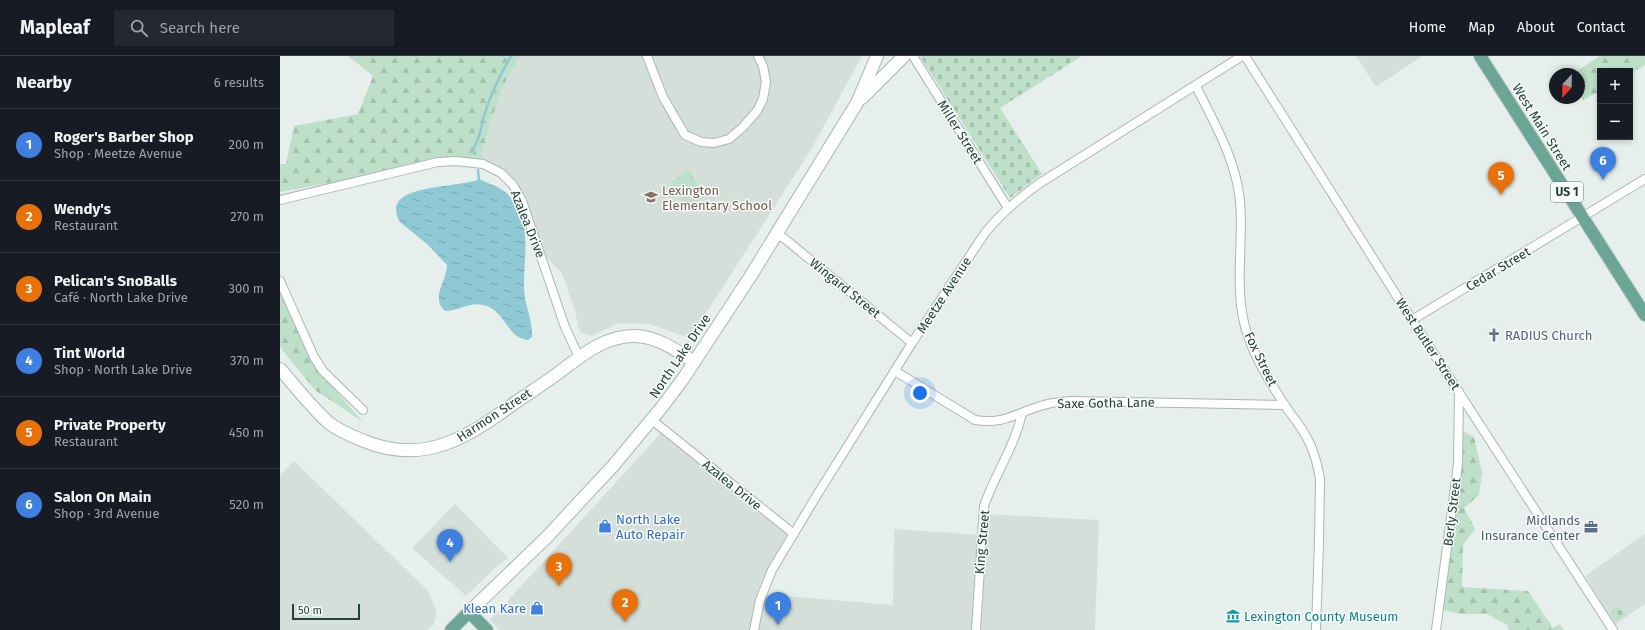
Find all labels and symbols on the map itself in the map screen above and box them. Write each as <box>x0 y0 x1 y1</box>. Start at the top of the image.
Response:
north arrow <box>1549 68 1585 104</box>
street label: West Main Street <box>1509 81 1575 173</box>
street label: Miller Street <box>935 97 986 167</box>
pin: 6 <box>1590 147 1616 180</box>
pin: 5 <box>1488 162 1514 195</box>
road number: US 1 <box>1551 182 1583 202</box>
place label: Lexington Elementary School <box>662 183 772 213</box>
street label: Azalea Drive <box>508 188 548 260</box>
school or university icon: Lexington Elementary School <box>643 189 659 205</box>
street label: Cedar Street <box>1463 244 1533 294</box>
street label: Meetze Avenue <box>914 254 974 336</box>
street label: Wingard Street <box>807 255 884 321</box>
street label: West Butler Street <box>1393 295 1463 393</box>
street label: North Lake Drive <box>646 311 714 401</box>
church icon: RADIUS Church <box>1486 327 1502 343</box>
place label: RADIUS Church <box>1505 328 1592 343</box>
street label: Fox Street <box>1241 329 1281 389</box>
your location <box>910 383 930 403</box>
street label: Harmon Street <box>454 385 534 445</box>
street label: Saxe Gotha Lane <box>1057 395 1155 411</box>
street label: Azalea Drive <box>699 457 765 513</box>
street label: Berly Street <box>1440 477 1464 547</box>
street label: King Street <box>972 509 992 575</box>
place label: North Lake Auto Repair <box>616 512 685 542</box>
place label: Midlands Insurance Center <box>1481 513 1580 543</box>
shop icon: North Lake Auto Repair <box>597 518 613 534</box>
office icon: Midlands Insurance Center <box>1583 519 1599 535</box>
pin: 4 <box>437 529 463 562</box>
pin: 3 <box>546 553 572 586</box>
pin: 2 <box>612 589 638 622</box>
pin: 1 <box>765 592 791 625</box>
shop icon: Klean Kare <box>529 600 545 616</box>
place label: Klean Kare <box>463 601 526 616</box>
scale bar <box>292 602 360 621</box>
museum icon: Lexington County Museum <box>1225 608 1241 624</box>
place label: Lexington County Museum <box>1244 609 1398 624</box>

